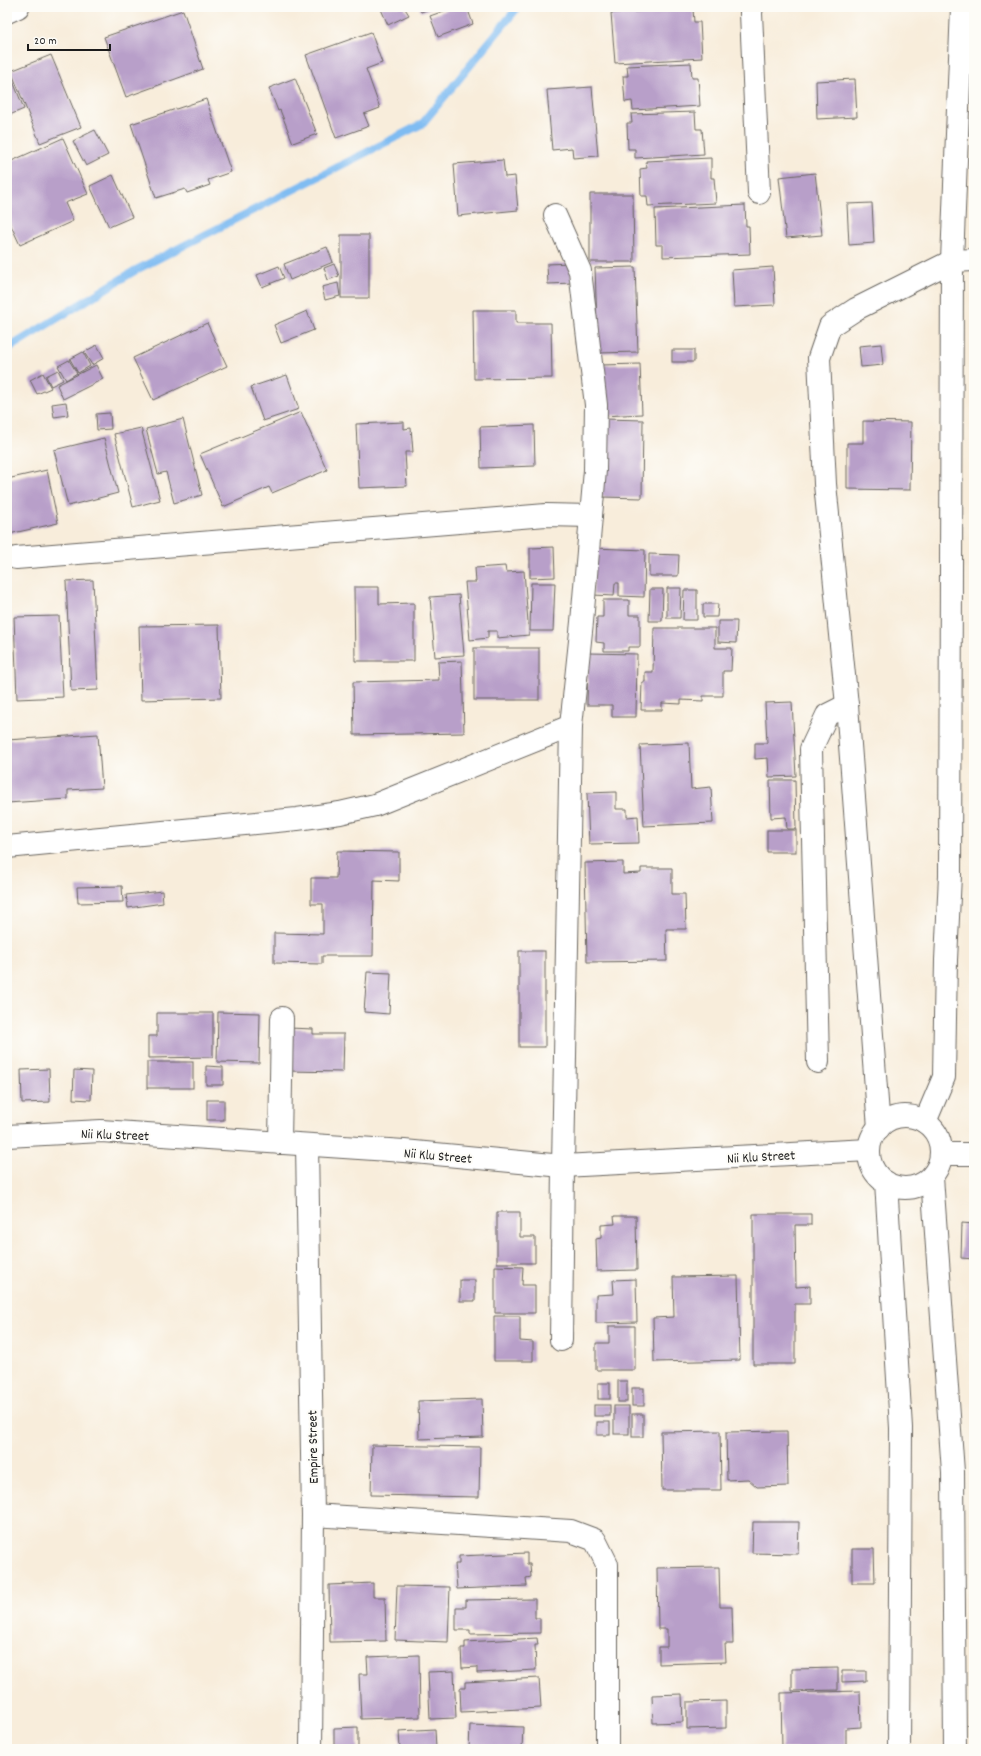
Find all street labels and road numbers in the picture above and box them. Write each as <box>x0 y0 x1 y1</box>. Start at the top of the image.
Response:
street label: Nii Klu Street <box>80 1125 149 1147</box>
street label: Nii Klu Street <box>403 1144 473 1170</box>
street label: Nii Klu Street <box>726 1146 796 1170</box>
street label: Empire Street <box>303 1410 325 1484</box>

